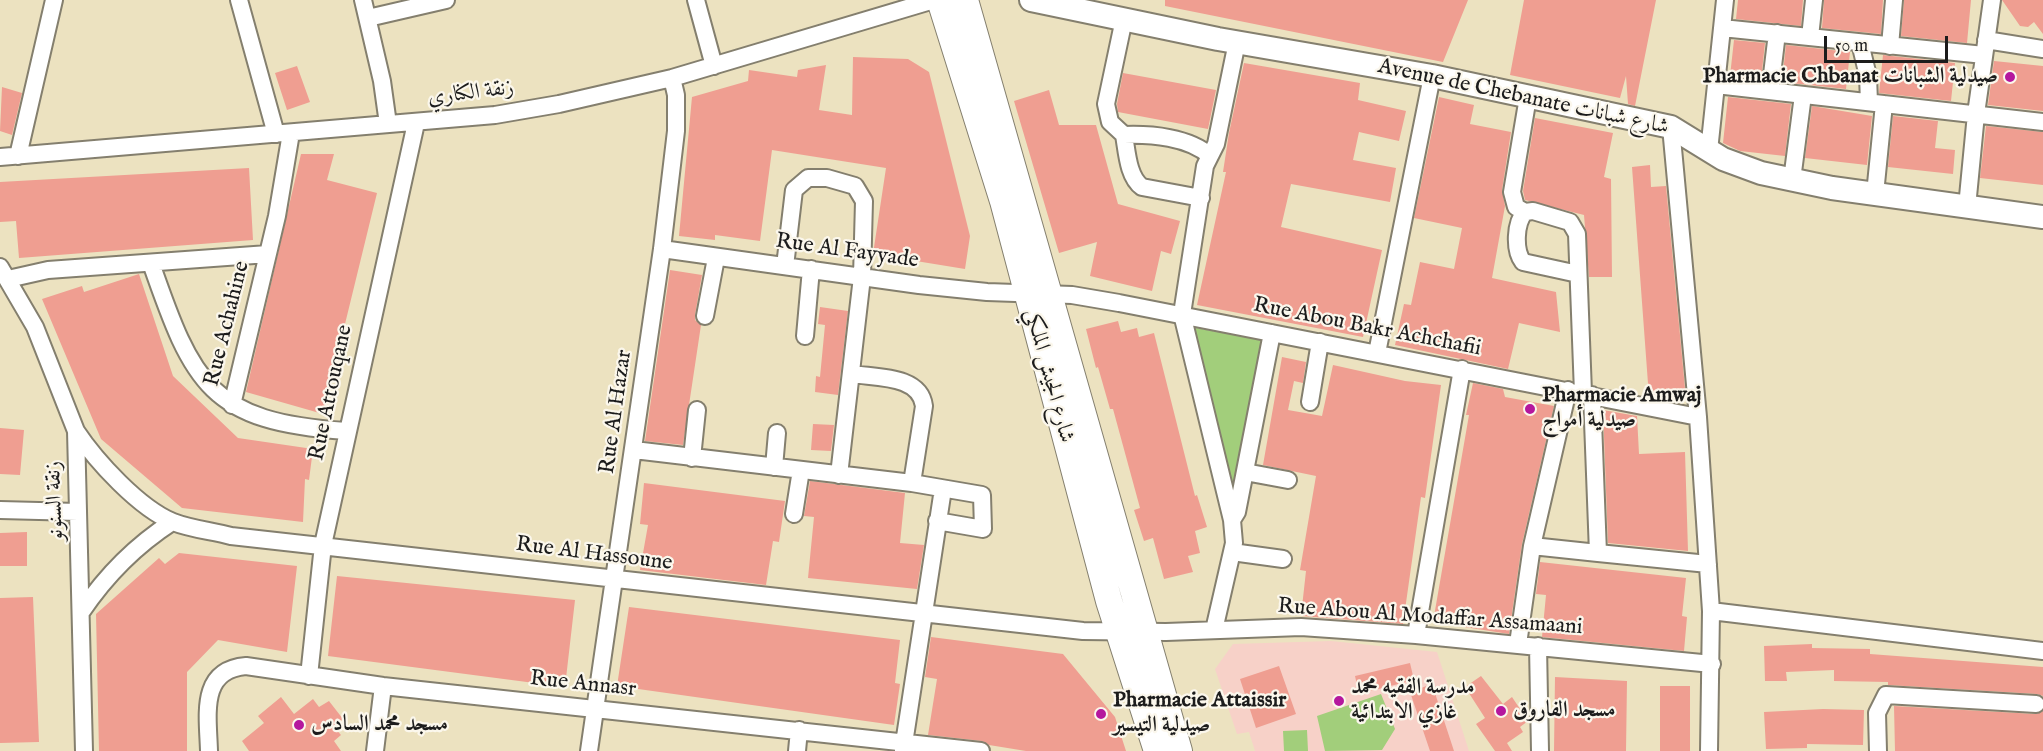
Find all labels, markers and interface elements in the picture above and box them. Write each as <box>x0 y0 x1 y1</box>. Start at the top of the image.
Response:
scale bar <box>1827 24 1952 62</box>
text: 50 m <box>1835 35 1868 58</box>
street label: Avenue de Chebanate شارع شبانات <box>1375 54 1671 142</box>
place label: Pharmacie Chbanat صيدلية الشبانات <box>1703 64 1998 90</box>
marker: Pharmacie Chbanat صيدلية الشبانات <box>2003 70 2017 84</box>
street label: زنقة الكناري <box>426 76 516 112</box>
street label: Rue Al Fayyade <box>774 229 920 275</box>
street label: Rue Achahine <box>200 259 256 389</box>
street label: Rue Abou Bakr Achchafii <box>1251 293 1483 363</box>
street label: شارع الجيش الملكي <box>1017 306 1079 446</box>
street label: Rue Attouqane <box>305 323 359 463</box>
street label: Rue Al Hazar <box>595 348 639 476</box>
place label: Pharmacie Amwaj صيدلية أمواج <box>1542 383 1701 434</box>
marker: Pharmacie Amwaj صيدلية أمواج <box>1523 402 1537 416</box>
street label: زنقة السنونو <box>41 460 71 542</box>
street label: Rue Al Hassoune <box>514 532 674 578</box>
street label: Rue Abou Al Modaffar Assamaani <box>1277 594 1583 642</box>
street label: Rue Annasr <box>529 666 637 704</box>
place label: مدرسة الفقيه محمد غازي الابتدائية <box>1351 675 1475 726</box>
place label: Pharmacie Attaissir صيدلية التيسير <box>1113 688 1286 740</box>
marker: مدرسة الفقيه محمد غازي الابتدائية <box>1332 694 1346 708</box>
place label: مسجد الفاروق <box>1513 698 1616 724</box>
marker: مسجد الفاروق <box>1494 704 1508 718</box>
marker: Pharmacie Attaissir صيدلية التيسير <box>1094 707 1108 721</box>
place label: مسجد محمد السادس <box>311 712 448 738</box>
marker: مسجد محمد السادس <box>292 718 306 732</box>

